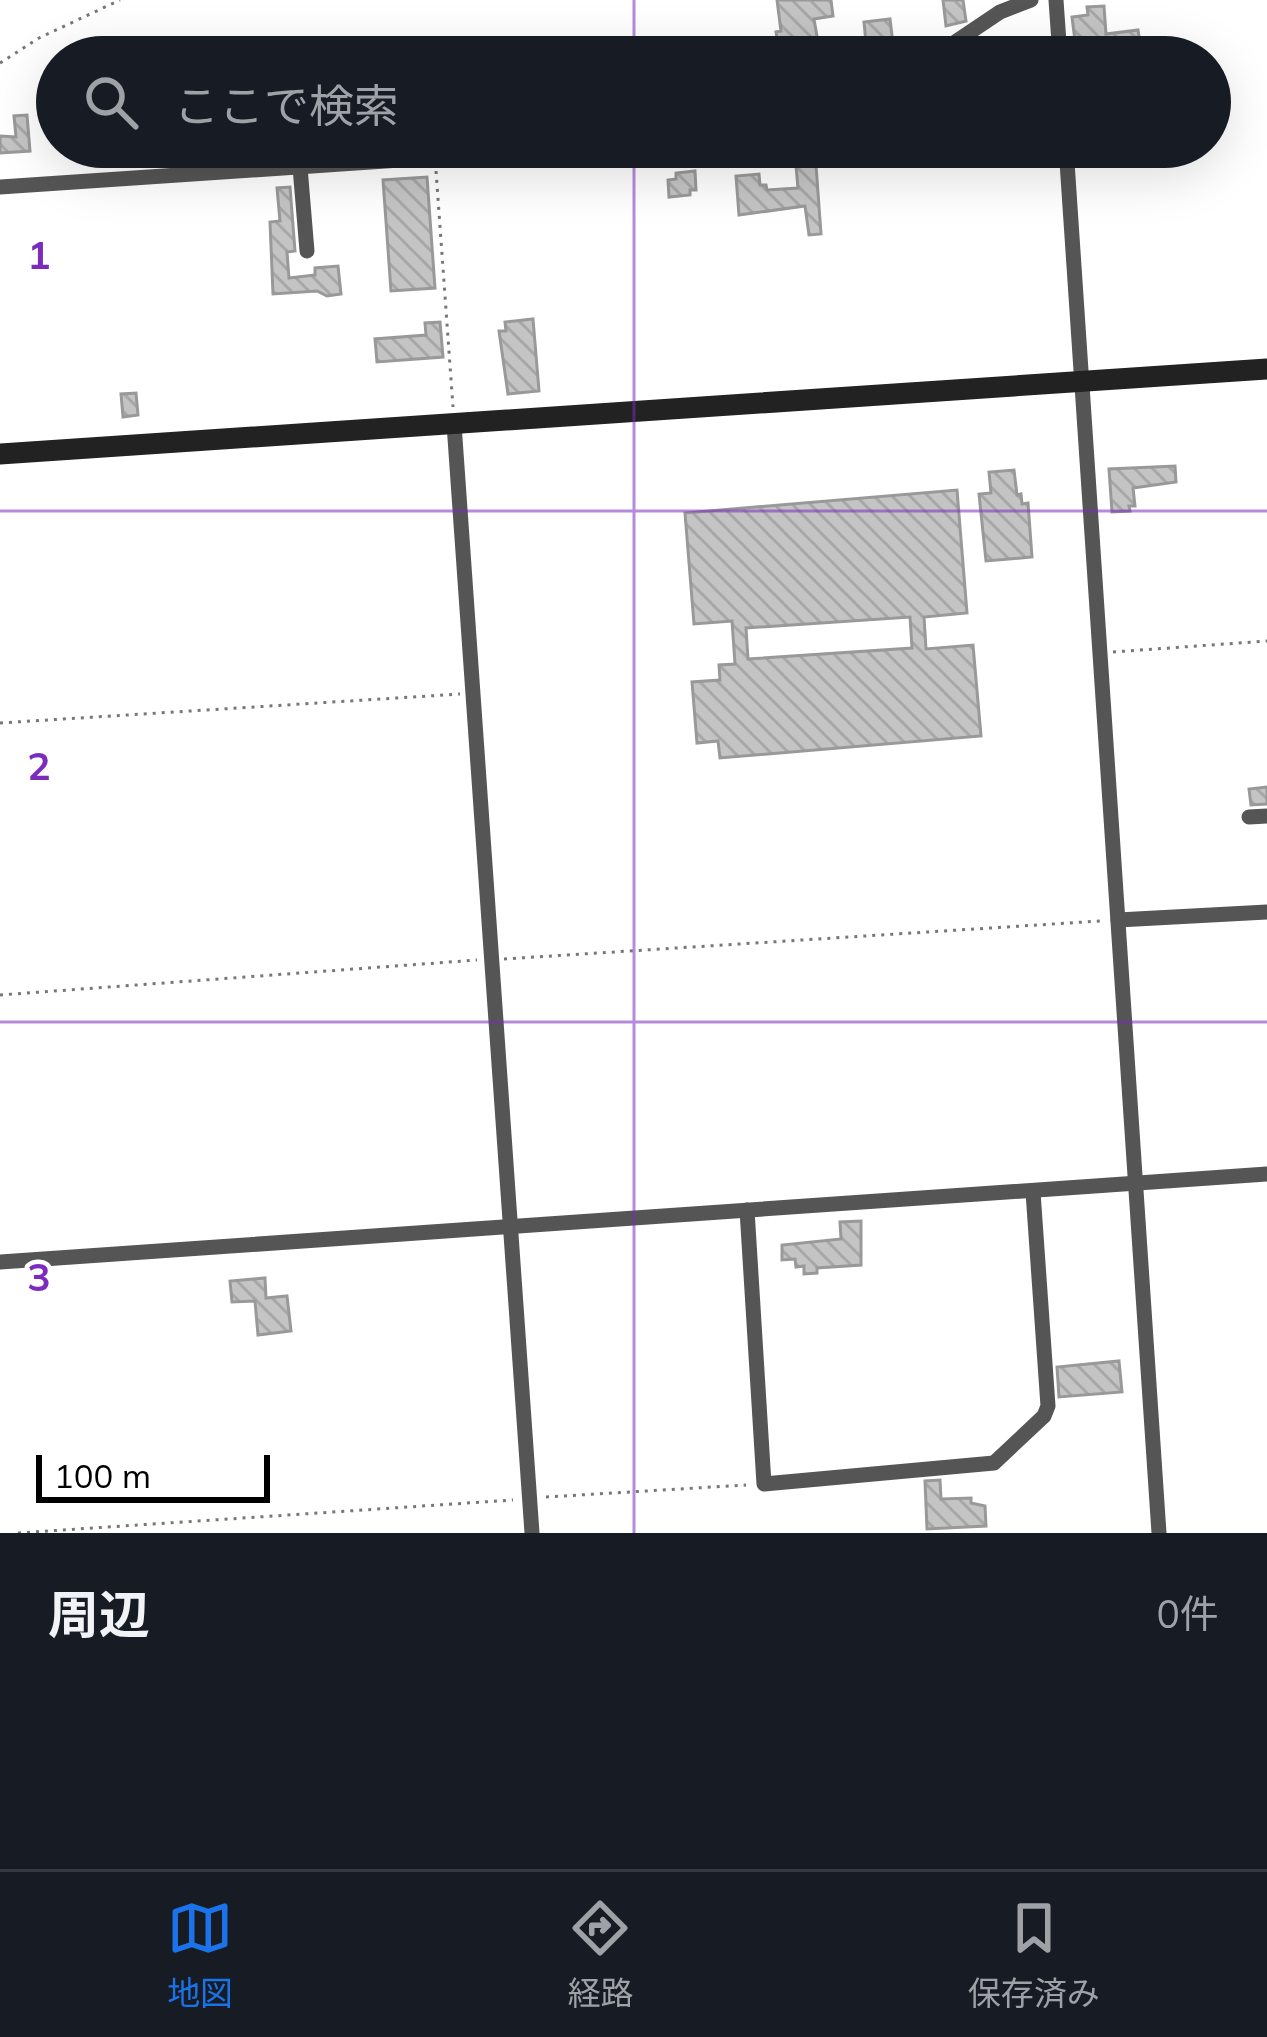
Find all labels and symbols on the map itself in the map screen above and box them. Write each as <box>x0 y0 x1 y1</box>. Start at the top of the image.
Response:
text: 1 <box>27 230 51 279</box>
text: 2 <box>27 741 51 790</box>
text: 3 <box>27 1252 51 1301</box>
scale bar <box>36 1449 270 1502</box>

